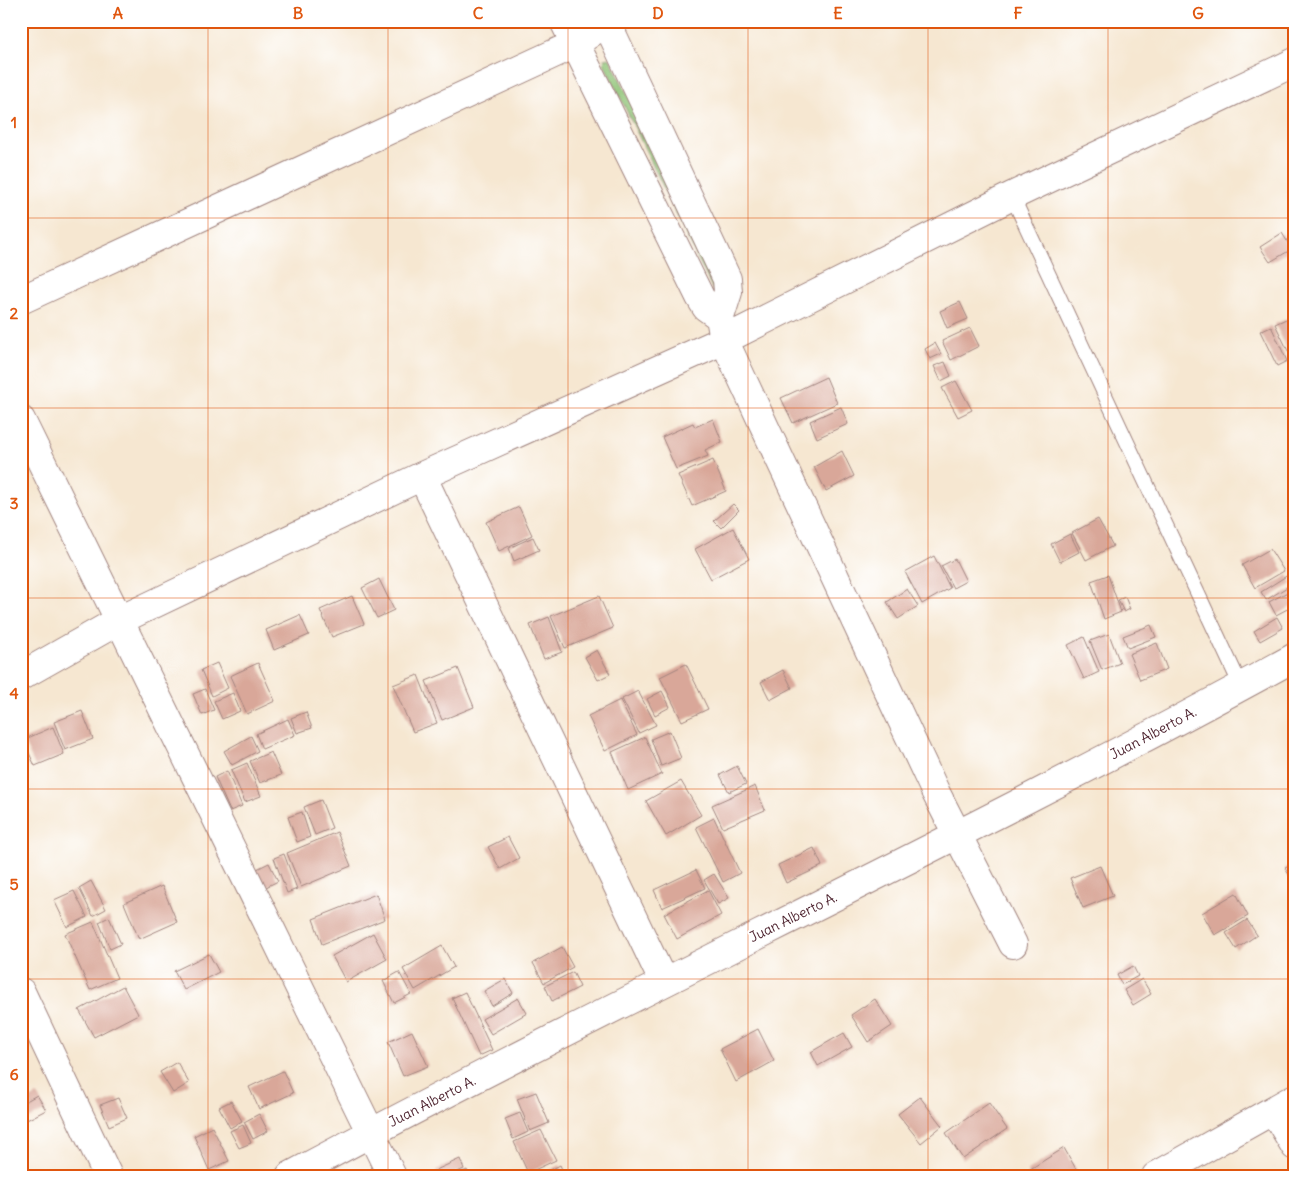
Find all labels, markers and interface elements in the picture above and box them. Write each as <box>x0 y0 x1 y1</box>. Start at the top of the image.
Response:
text: A <box>113 3 123 23</box>
text: B <box>293 3 304 23</box>
text: C <box>473 3 484 23</box>
text: D <box>652 3 664 23</box>
text: E <box>833 3 843 23</box>
text: F <box>1013 3 1023 23</box>
text: G <box>1192 3 1204 23</box>
text: 1 <box>11 112 17 132</box>
text: 2 <box>10 303 19 323</box>
text: 3 <box>9 493 19 513</box>
text: 4 <box>9 683 19 703</box>
street label: Juan Alberto A. <box>1107 703 1199 763</box>
text: 5 <box>9 874 19 894</box>
street label: Juan Alberto A. <box>746 888 840 946</box>
text: 6 <box>9 1064 19 1084</box>
street label: Juan Alberto A. <box>385 1071 479 1131</box>

